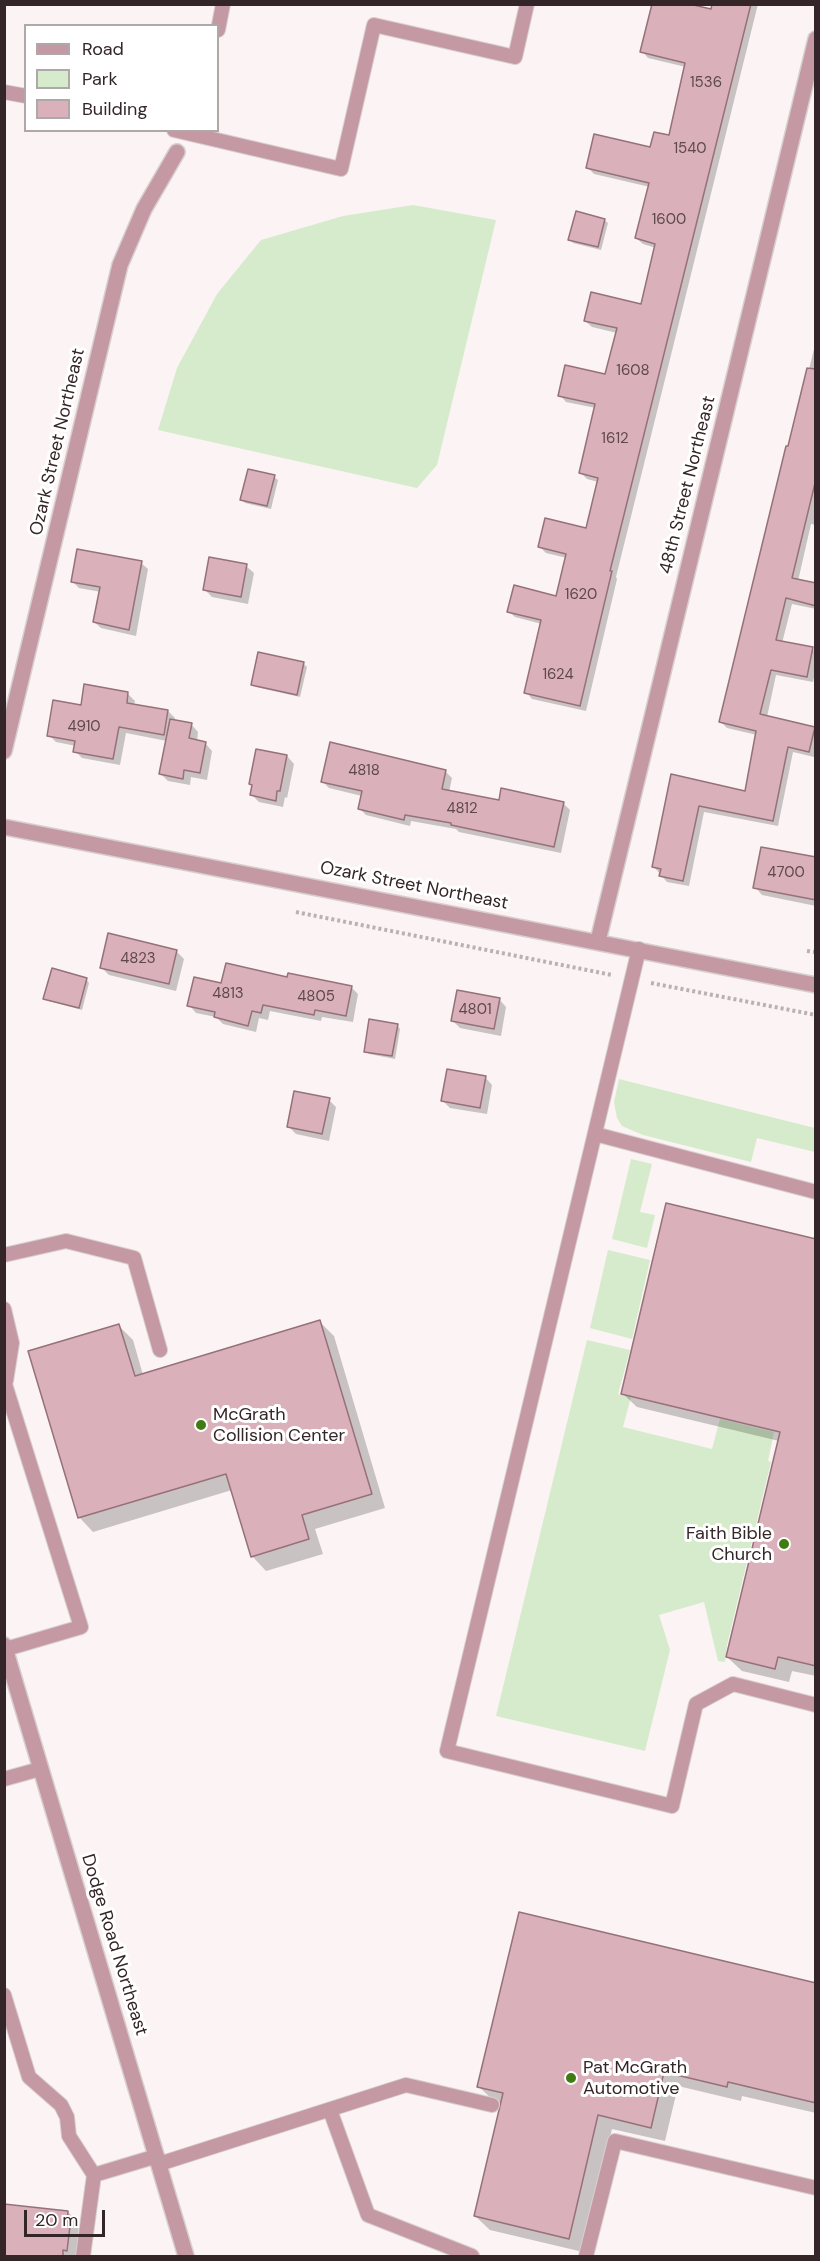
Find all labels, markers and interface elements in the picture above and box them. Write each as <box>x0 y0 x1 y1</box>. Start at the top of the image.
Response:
legend <box>24 24 219 132</box>
text: Road <box>82 37 124 61</box>
text: Park <box>82 67 118 91</box>
house number: 1536 <box>690 74 722 92</box>
text: Building <box>82 97 147 121</box>
house number: 1540 <box>673 140 707 158</box>
house number: 1600 <box>652 211 686 229</box>
street label: Ozark Street Northeast <box>26 346 90 538</box>
house number: 1608 <box>616 362 650 380</box>
street label: 48th Street Northeast <box>655 394 721 576</box>
house number: 1612 <box>601 430 629 448</box>
house number: 1620 <box>565 586 597 604</box>
house number: 1624 <box>542 666 574 684</box>
house number: 4910 <box>67 718 101 736</box>
house number: 4818 <box>348 762 380 780</box>
house number: 4812 <box>446 800 478 818</box>
street label: Ozark Street Northeast <box>318 857 510 915</box>
house number: 4700 <box>767 864 805 882</box>
house number: 4823 <box>120 950 156 968</box>
house number: 4813 <box>212 985 244 1003</box>
house number: 4805 <box>297 988 335 1006</box>
house number: 4801 <box>458 1001 492 1019</box>
place label: McGrath Collision Center <box>213 1404 345 1446</box>
marker: McGrath Collision Center <box>194 1418 208 1432</box>
place label: Faith Bible Church <box>686 1523 772 1565</box>
marker: Faith Bible Church <box>777 1537 791 1551</box>
street label: Dodge Road Northeast <box>76 1852 152 2038</box>
place label: Pat McGrath Automotive <box>583 2057 687 2100</box>
marker: Pat McGrath Automotive <box>564 2071 578 2085</box>
scale bar <box>27 2198 108 2236</box>
text: 20 m <box>35 2208 78 2232</box>

